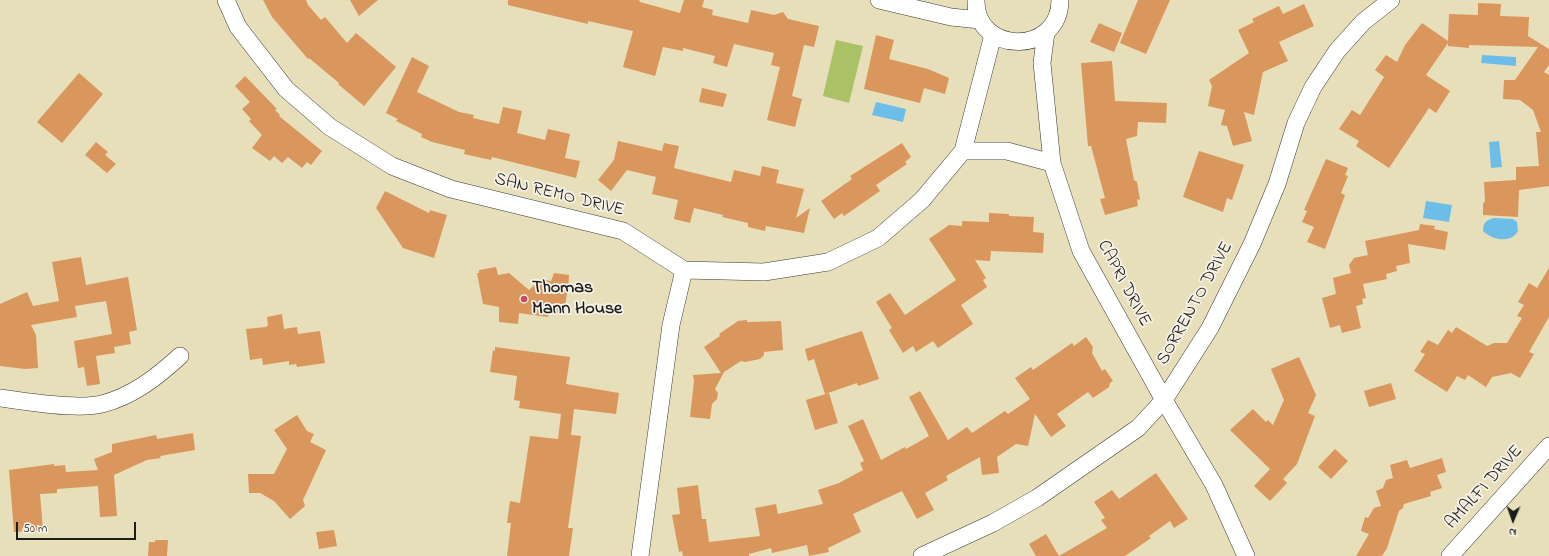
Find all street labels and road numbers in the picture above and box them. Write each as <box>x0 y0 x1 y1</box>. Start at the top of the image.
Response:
street label: SAN REMO DRIVE <box>492 169 626 223</box>
street label: CAPRI DRIVE <box>1091 237 1155 331</box>
street label: SORRENTO DRIVE <box>1153 239 1239 369</box>
street label: AMALFI DRIVE <box>1442 441 1528 535</box>

